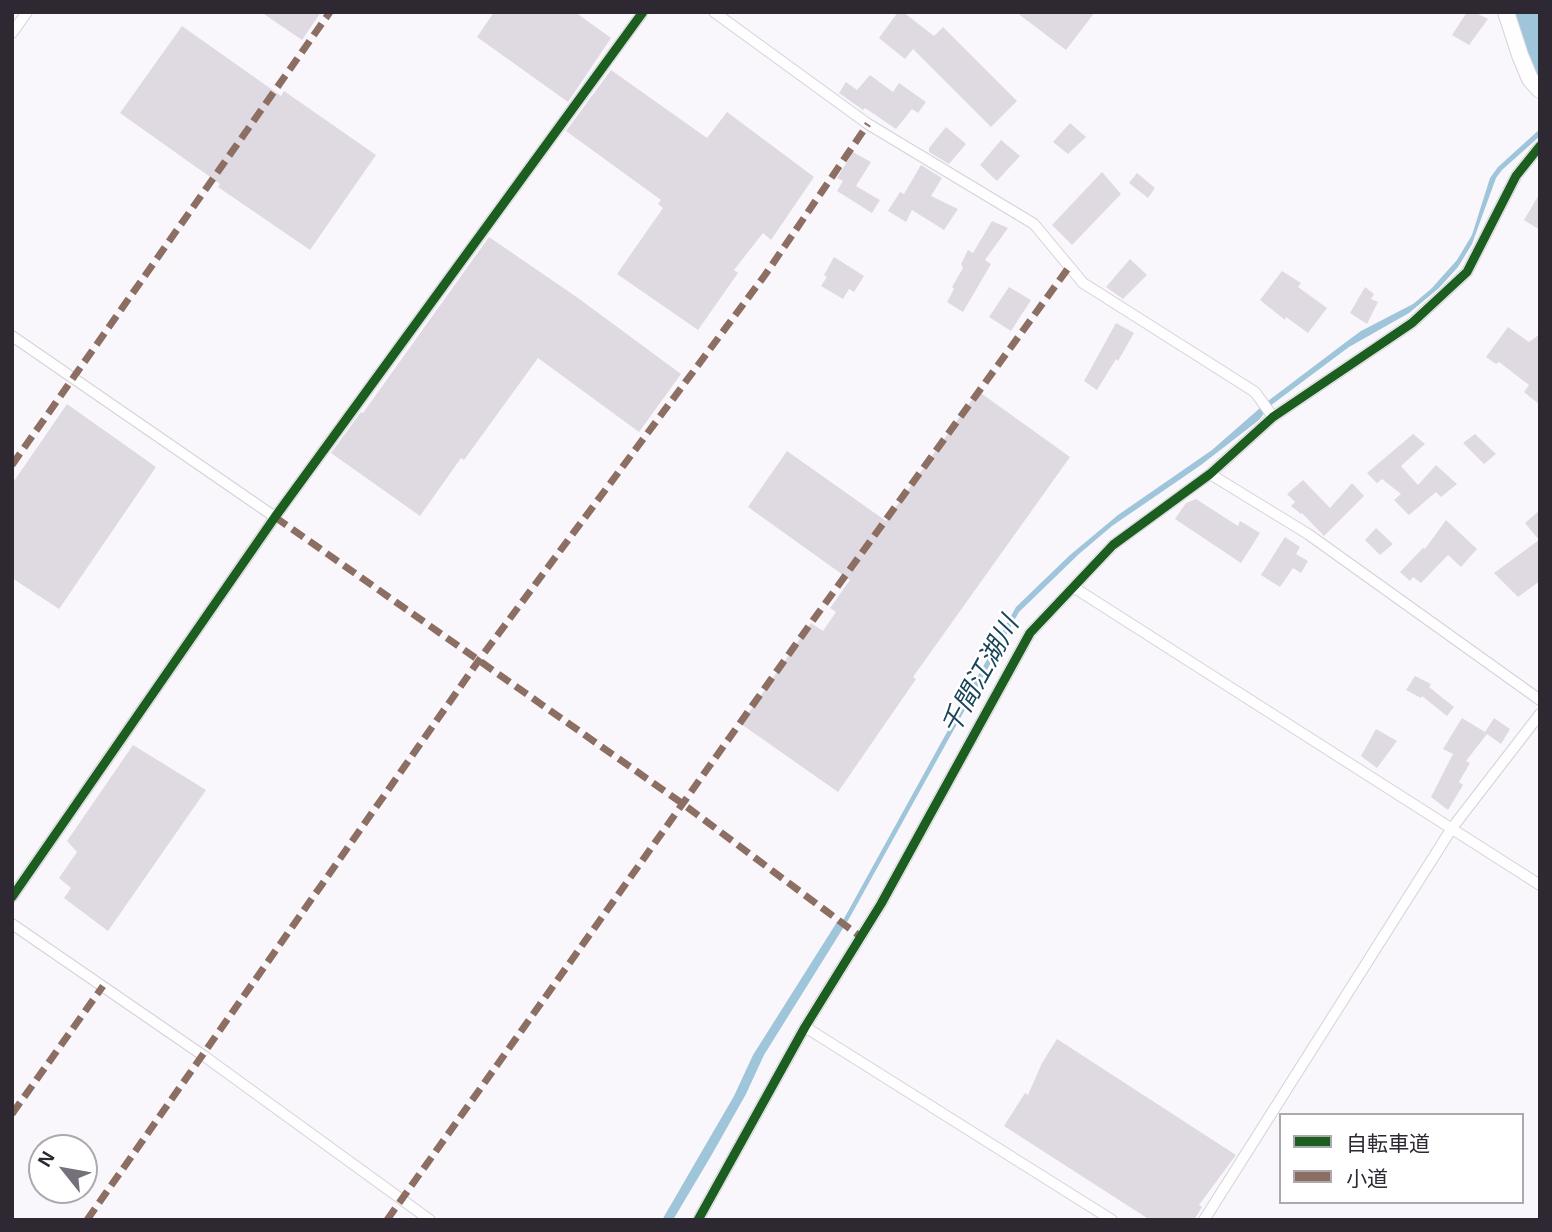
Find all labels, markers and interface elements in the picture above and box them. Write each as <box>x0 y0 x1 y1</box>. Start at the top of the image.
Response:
water label: 千間江湖川 <box>936 612 1026 740</box>
legend <box>1279 1113 1524 1204</box>
text: 自転車道 <box>1346 1132 1430 1155</box>
north arrow <box>28 1134 98 1204</box>
text: N <box>34 1148 59 1170</box>
text: 小道 <box>1346 1167 1388 1190</box>

